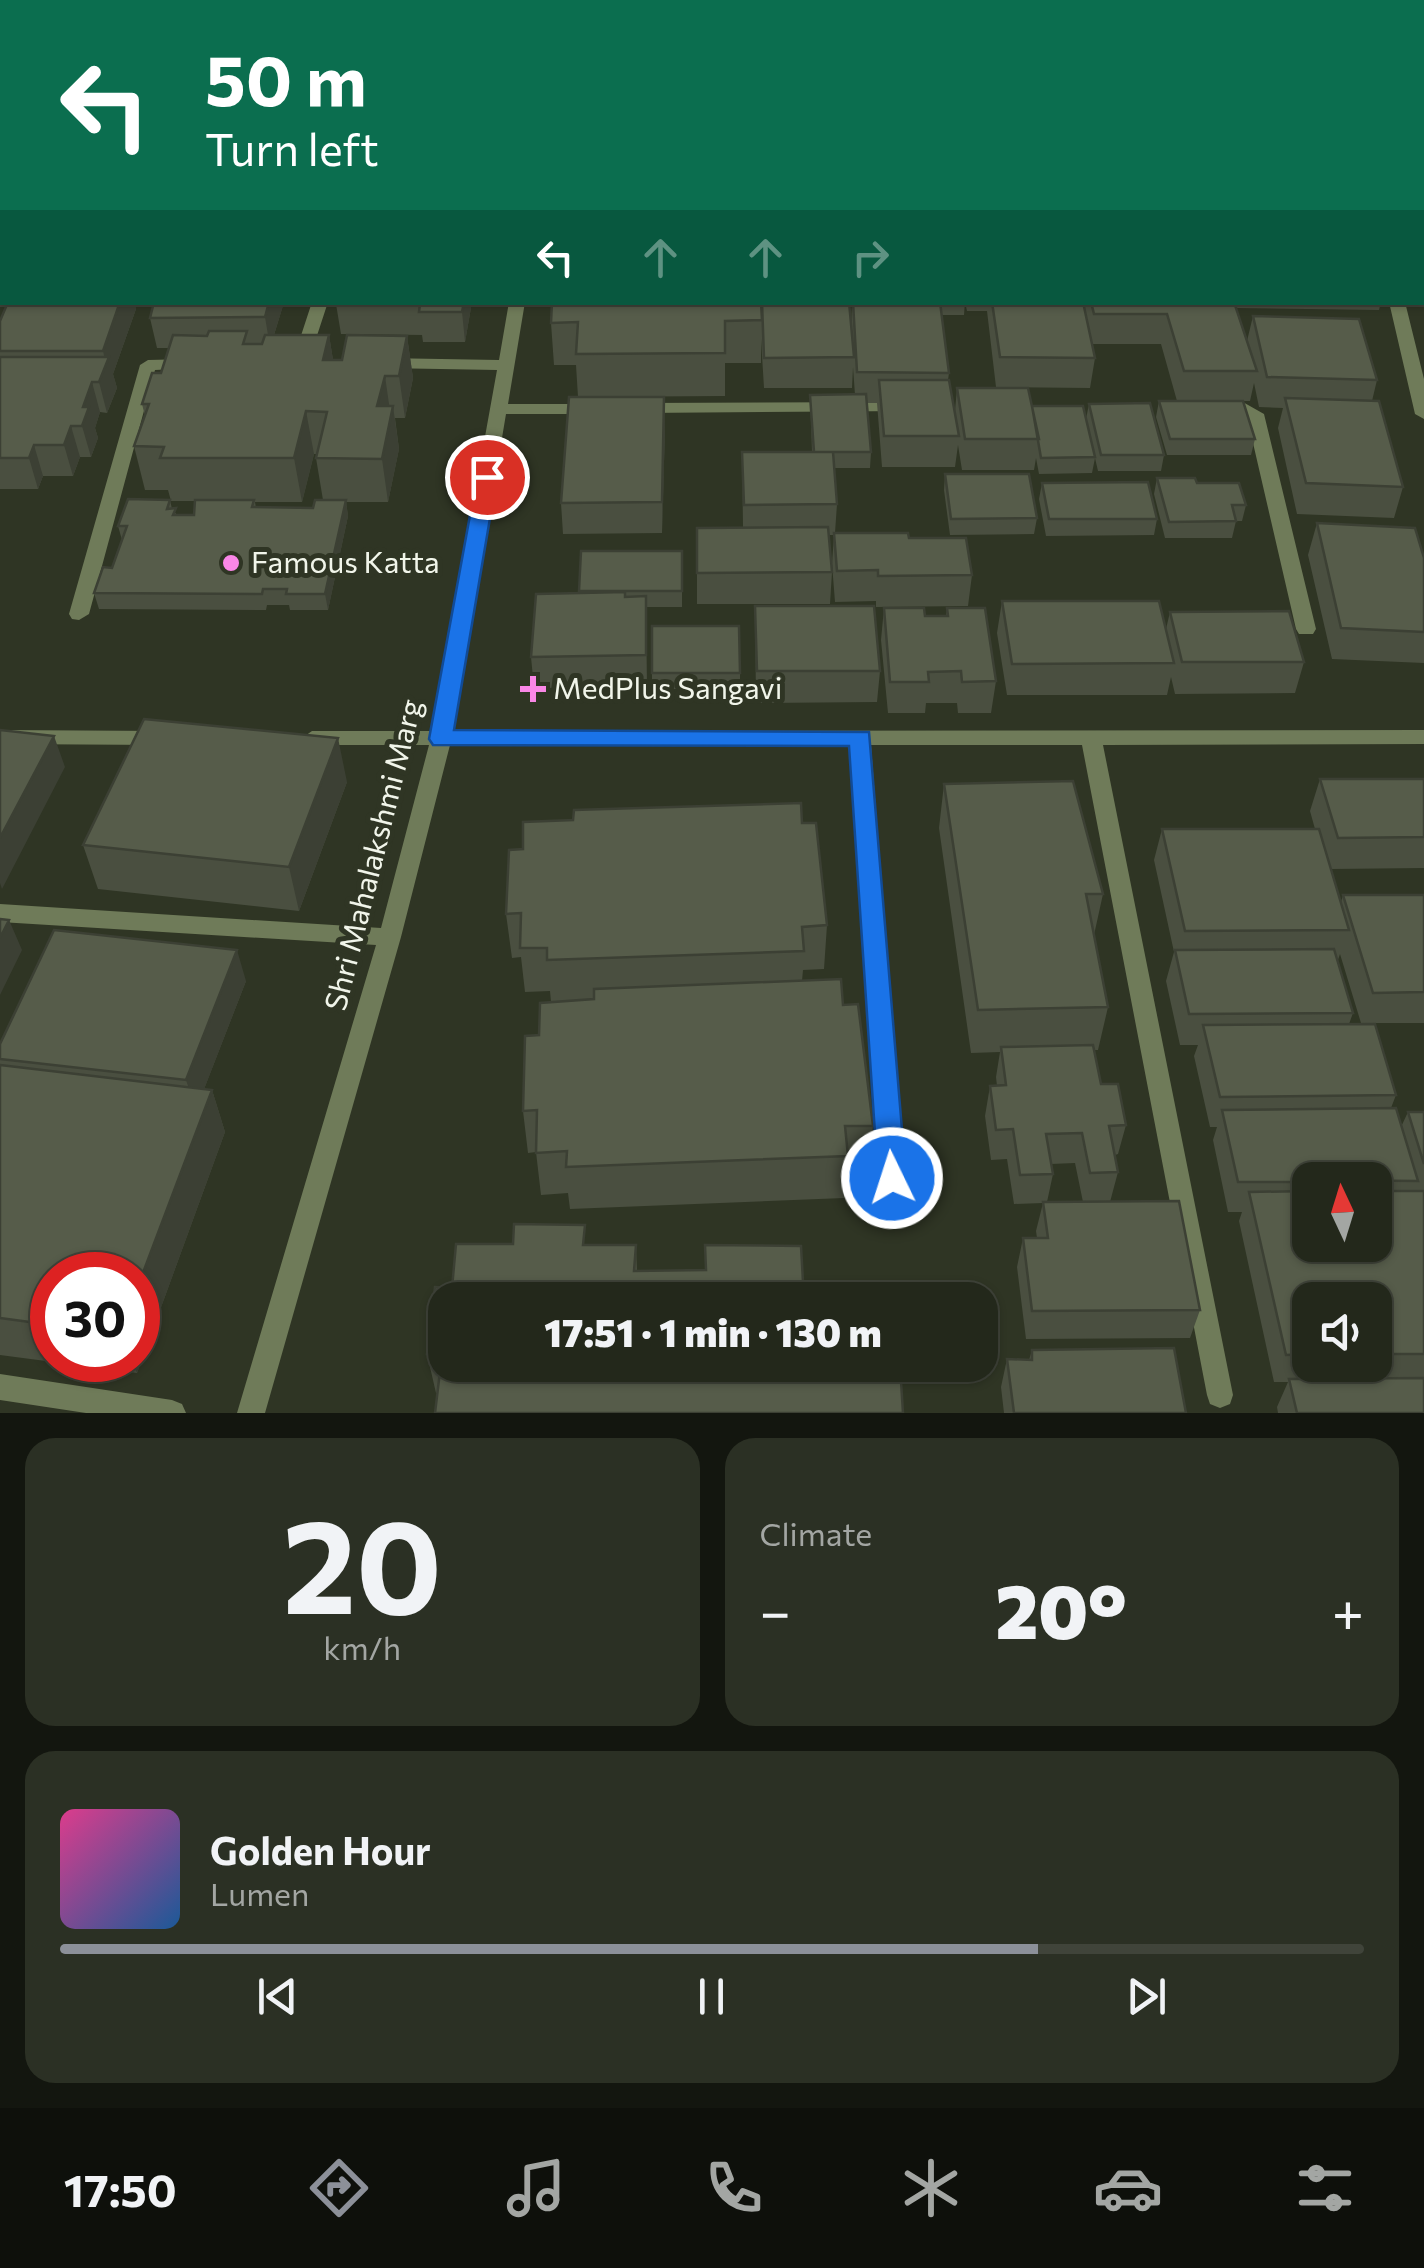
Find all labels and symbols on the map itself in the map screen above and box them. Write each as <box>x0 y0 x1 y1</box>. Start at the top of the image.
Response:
pin <box>445 435 530 520</box>
place label: Famous Katta <box>251 542 440 579</box>
marker: Famous Katta <box>220 552 242 574</box>
place label: MedPlus Sangavi <box>553 668 782 705</box>
marker: MedPlus Sangavi <box>522 678 544 700</box>
street label: Shri Mahalakshmi Marg <box>315 695 428 1014</box>
position arrow <box>840 1126 944 1230</box>
north arrow <box>1292 1162 1392 1262</box>
speed limit sign: 30 <box>30 1252 160 1382</box>

